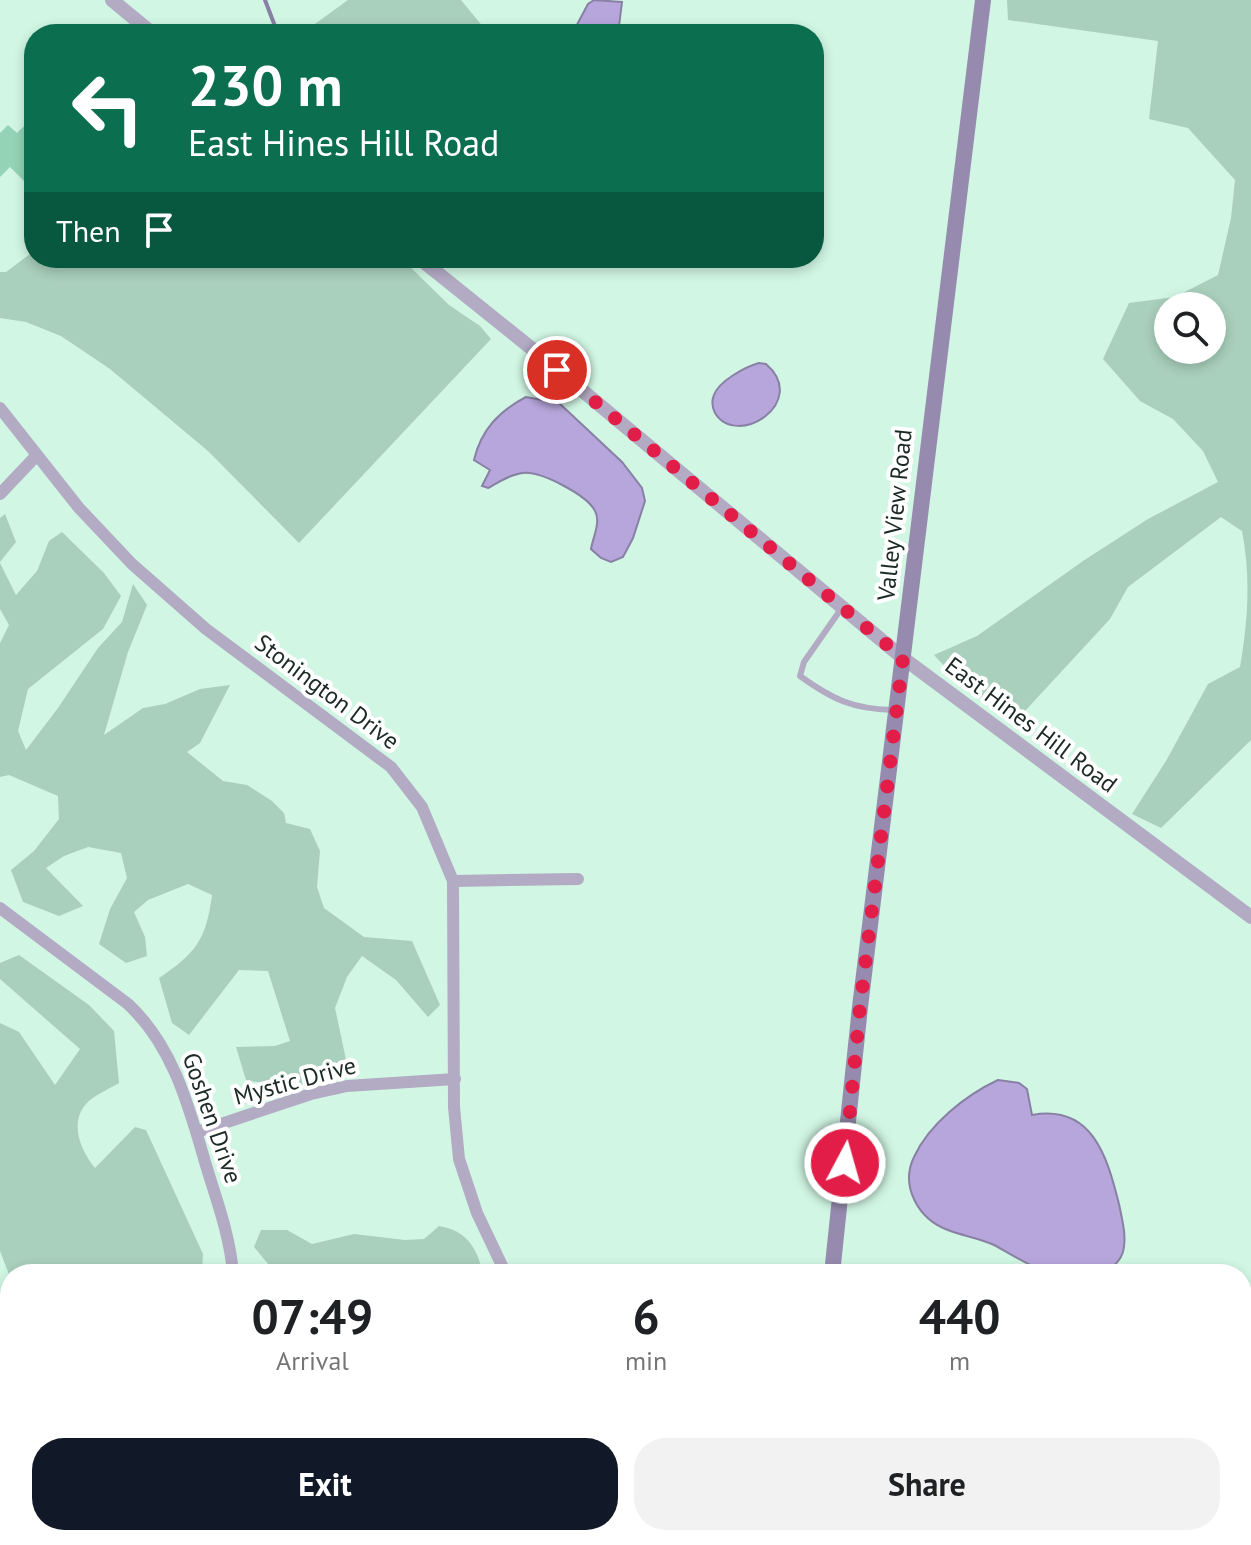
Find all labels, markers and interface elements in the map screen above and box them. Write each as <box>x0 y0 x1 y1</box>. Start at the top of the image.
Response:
text: 230 m <box>188 49 343 121</box>
icon: left <box>56 56 160 160</box>
text: East Hines Hill Road <box>188 119 499 166</box>
icon: arrive <box>137 208 181 252</box>
text: Then <box>56 211 121 250</box>
map controls <box>1154 292 1226 364</box>
button: search <box>1154 292 1226 364</box>
pin <box>523 336 591 404</box>
icon: arrive <box>535 348 579 392</box>
street label: Valley View Road <box>870 428 919 603</box>
street label: Stonington Drive <box>249 627 406 756</box>
street label: East Hines Hill Road <box>939 650 1124 799</box>
street label: Goshen Drive <box>176 1048 249 1187</box>
street label: Mystic Drive <box>230 1049 359 1112</box>
position arrow <box>803 1121 887 1205</box>
text: 07:49 <box>252 1285 373 1347</box>
text: 6 <box>632 1285 660 1347</box>
text: 440 <box>919 1285 1000 1347</box>
text: Arrival <box>276 1344 349 1377</box>
text: min <box>625 1344 667 1377</box>
text: m <box>949 1344 970 1377</box>
button: Exit <box>32 1438 618 1530</box>
button: Share <box>634 1438 1220 1530</box>

